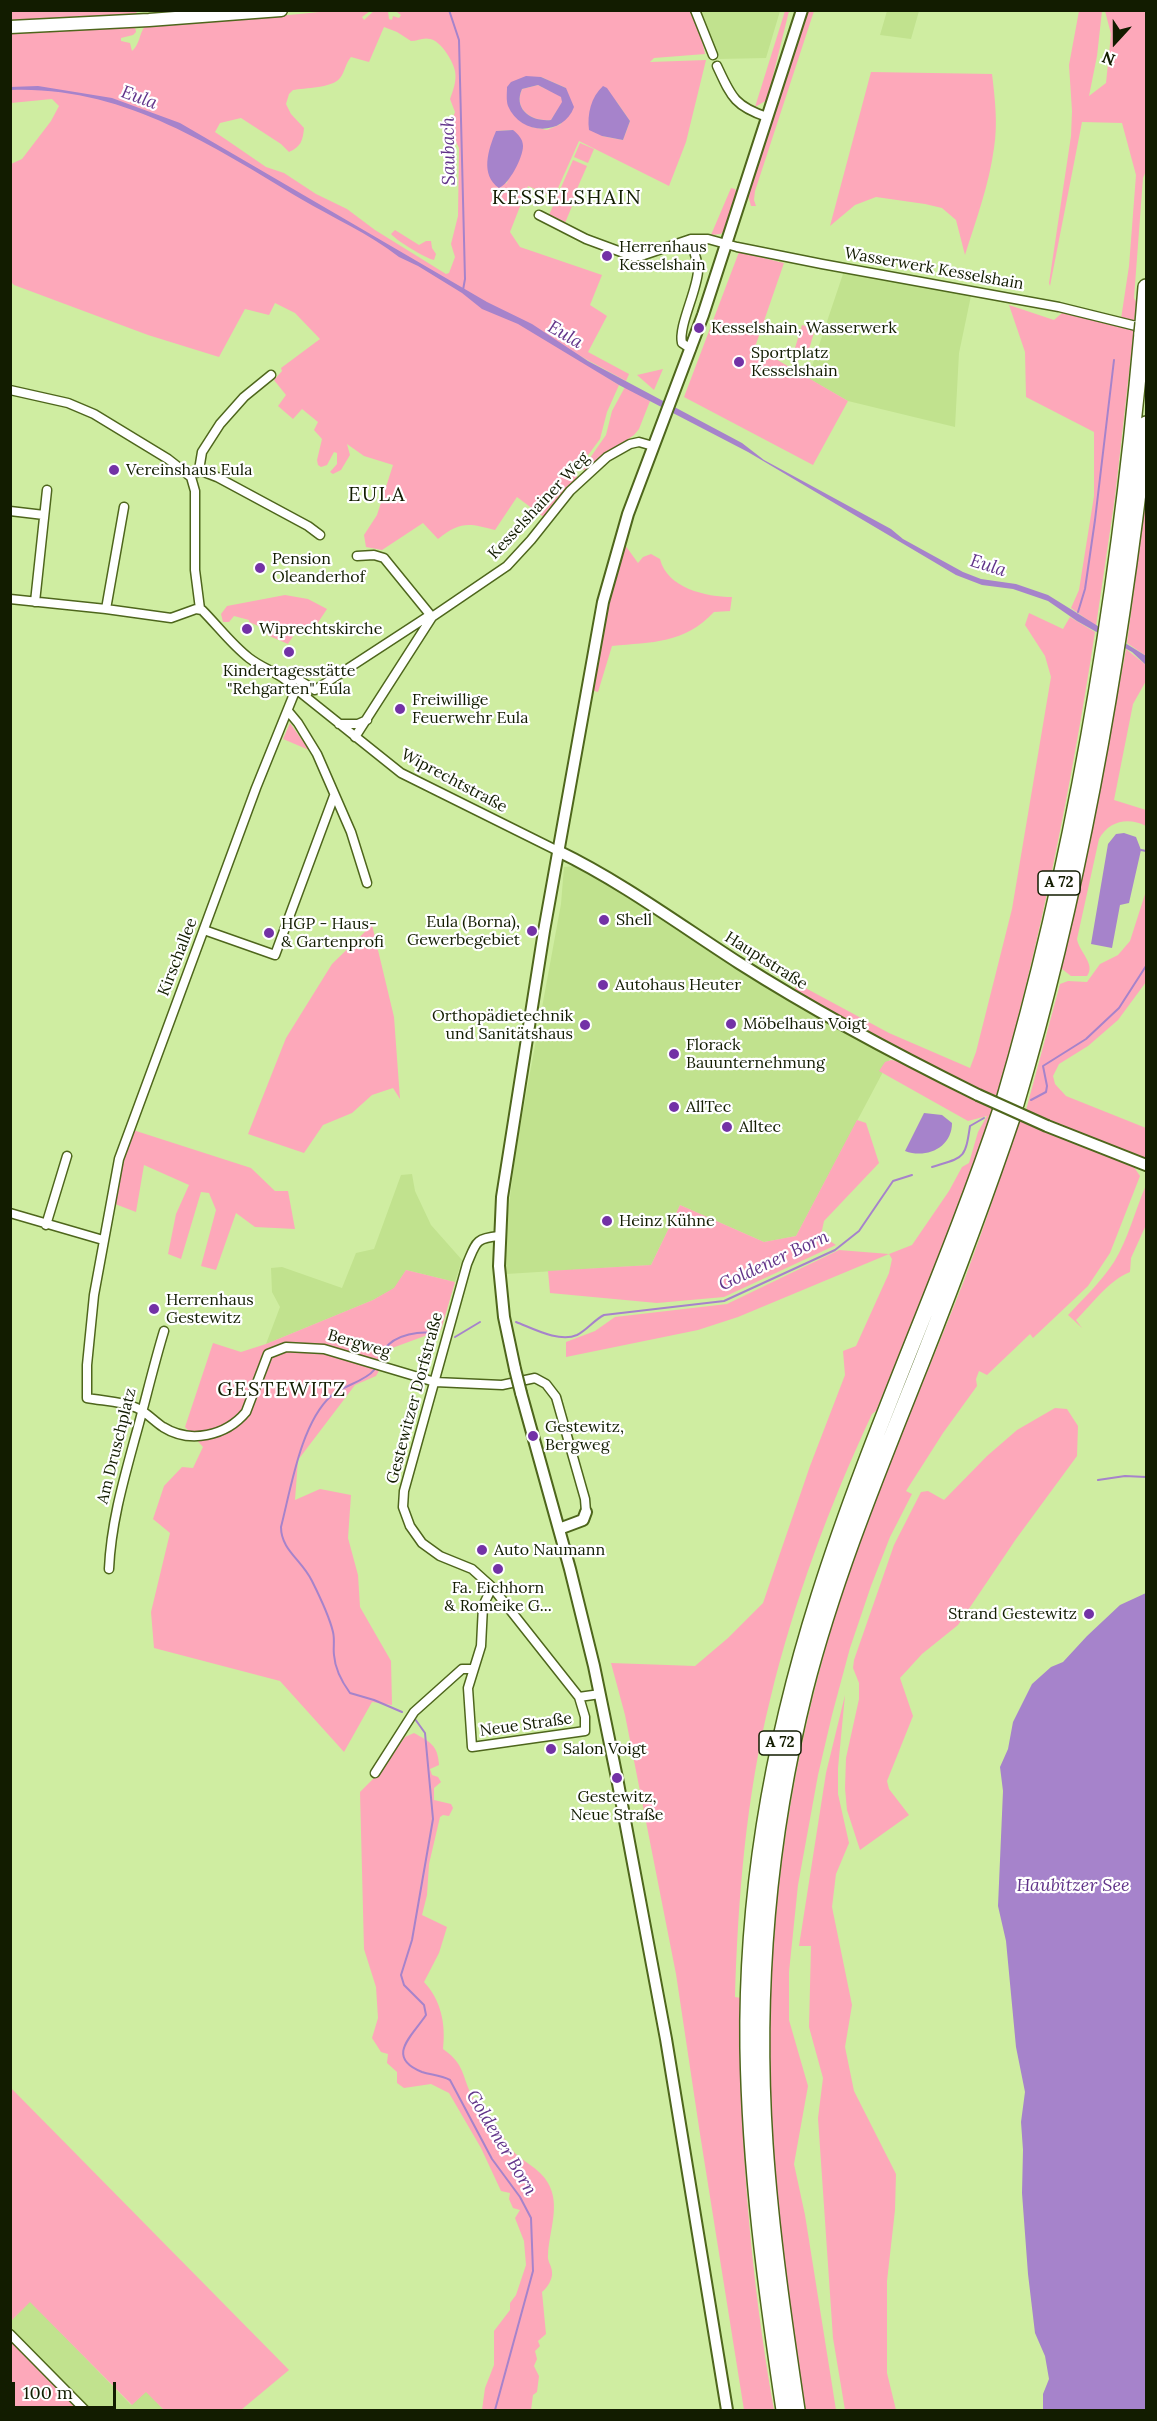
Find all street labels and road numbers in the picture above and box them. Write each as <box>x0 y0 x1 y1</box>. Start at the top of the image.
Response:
street label: Wasserwerk Kesselshain <box>843 244 1025 294</box>
street label: Kesselshainer Weg <box>484 449 594 563</box>
street label: Wiprechtstraße <box>398 745 510 817</box>
road number: A 72 <box>1038 871 1080 895</box>
street label: Kirschallee <box>154 915 202 999</box>
street label: Hauptstraße <box>721 928 811 994</box>
street label: Gestewitzer Dorfstraße <box>383 1310 447 1486</box>
street label: Bergweg <box>325 1326 393 1362</box>
street label: Am Druschplatz <box>93 1386 141 1506</box>
street label: Neue Straße <box>479 1709 573 1741</box>
road number: A 72 <box>759 1731 801 1755</box>

